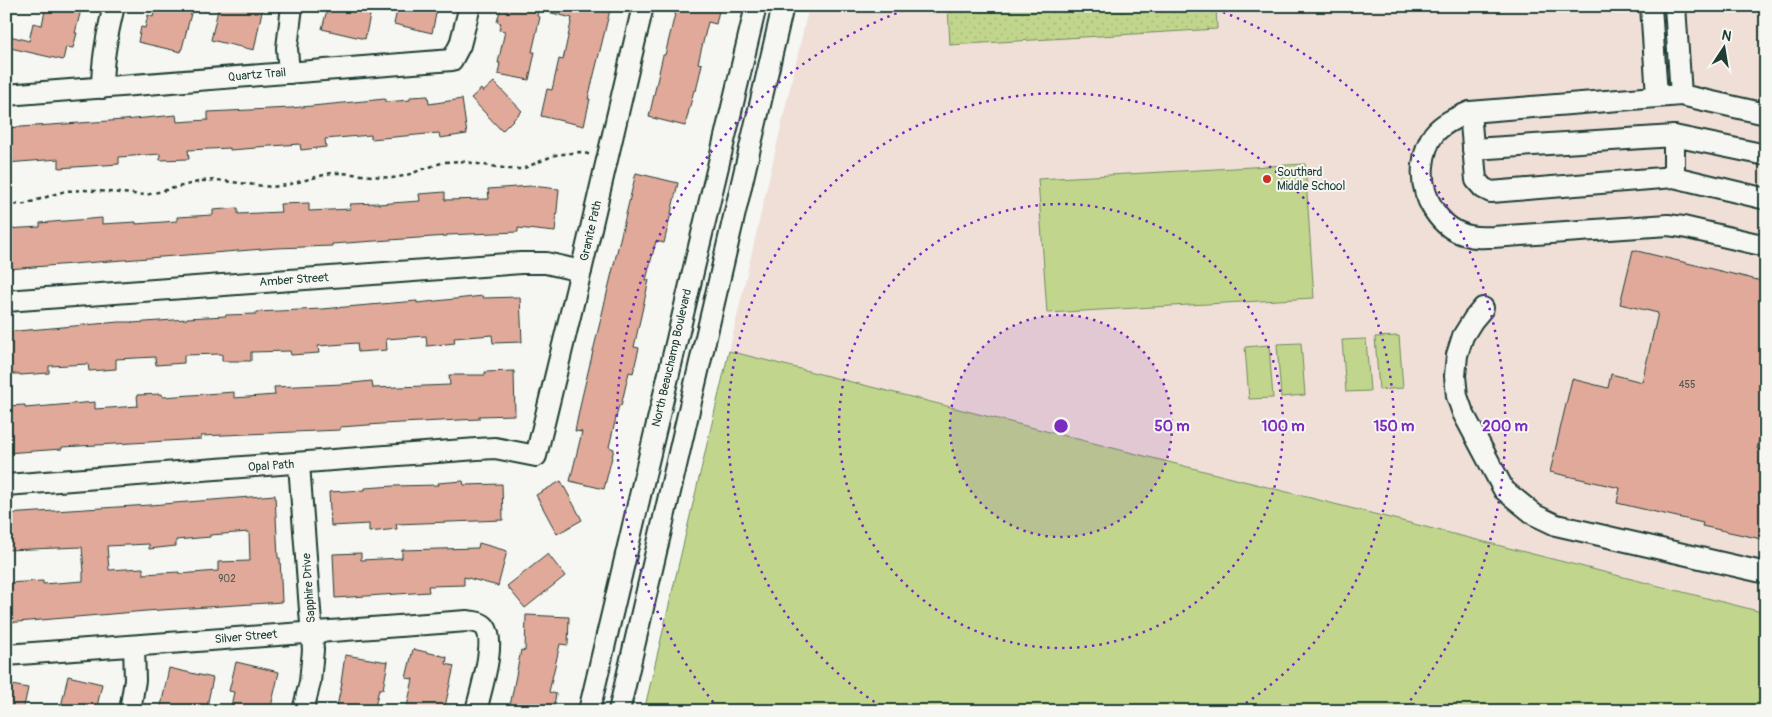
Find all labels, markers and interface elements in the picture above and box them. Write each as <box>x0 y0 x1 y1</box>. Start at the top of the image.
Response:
north arrow <box>1700 22 1750 72</box>
text: N <box>1720 26 1733 45</box>
street label: Quartz Trail <box>227 65 287 85</box>
place label: Southard Middle School <box>1277 165 1346 194</box>
marker: Southard Middle School <box>1261 173 1273 185</box>
street label: Granite Path <box>577 199 605 263</box>
street label: Amber Street <box>259 270 329 290</box>
street label: North Beauchamp Boulevard <box>649 287 695 428</box>
house number: 455 <box>1679 379 1695 391</box>
centre of rings <box>1052 417 1070 435</box>
text: 50 m <box>1155 417 1189 436</box>
text: 100 m <box>1262 417 1304 436</box>
text: 150 m <box>1374 417 1414 436</box>
text: 200 m <box>1482 417 1528 436</box>
street label: Opal Path <box>247 457 295 475</box>
street label: Sapphire Drive <box>299 552 319 623</box>
house number: 902 <box>218 573 236 585</box>
street label: Silver Street <box>214 627 278 647</box>

